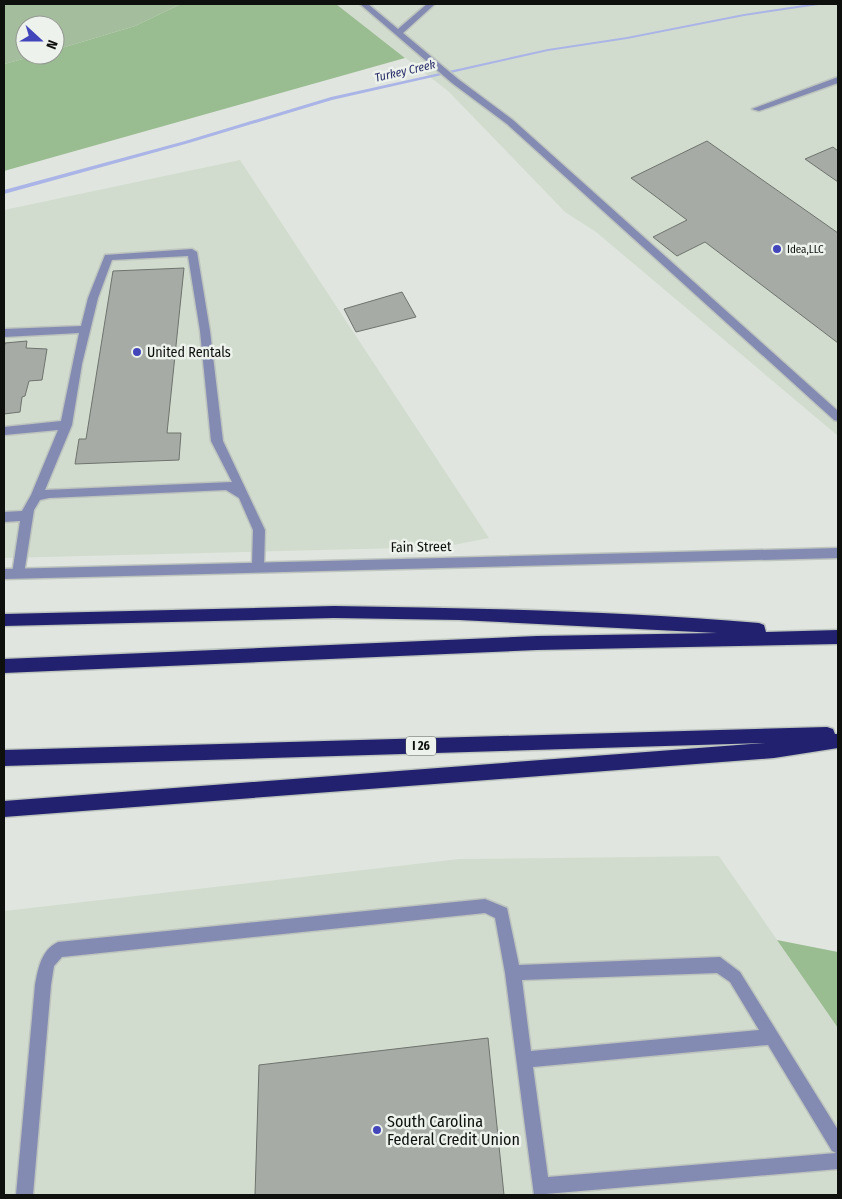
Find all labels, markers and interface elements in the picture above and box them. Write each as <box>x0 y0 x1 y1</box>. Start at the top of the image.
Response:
north arrow <box>15 15 65 65</box>
text: N <box>42 38 61 51</box>
water label: Turkey Creek <box>373 57 437 85</box>
marker: Idea,LLC <box>771 243 783 255</box>
place label: Idea,LLC <box>787 243 824 256</box>
place label: United Rentals <box>147 344 231 361</box>
marker: United Rentals <box>131 346 143 358</box>
street label: Fain Street <box>390 538 452 556</box>
road number: I 26 <box>406 736 436 756</box>
place label: South Carolina Federal Credit Union <box>387 1112 520 1149</box>
marker: South Carolina Federal Credit Union <box>371 1124 383 1136</box>

